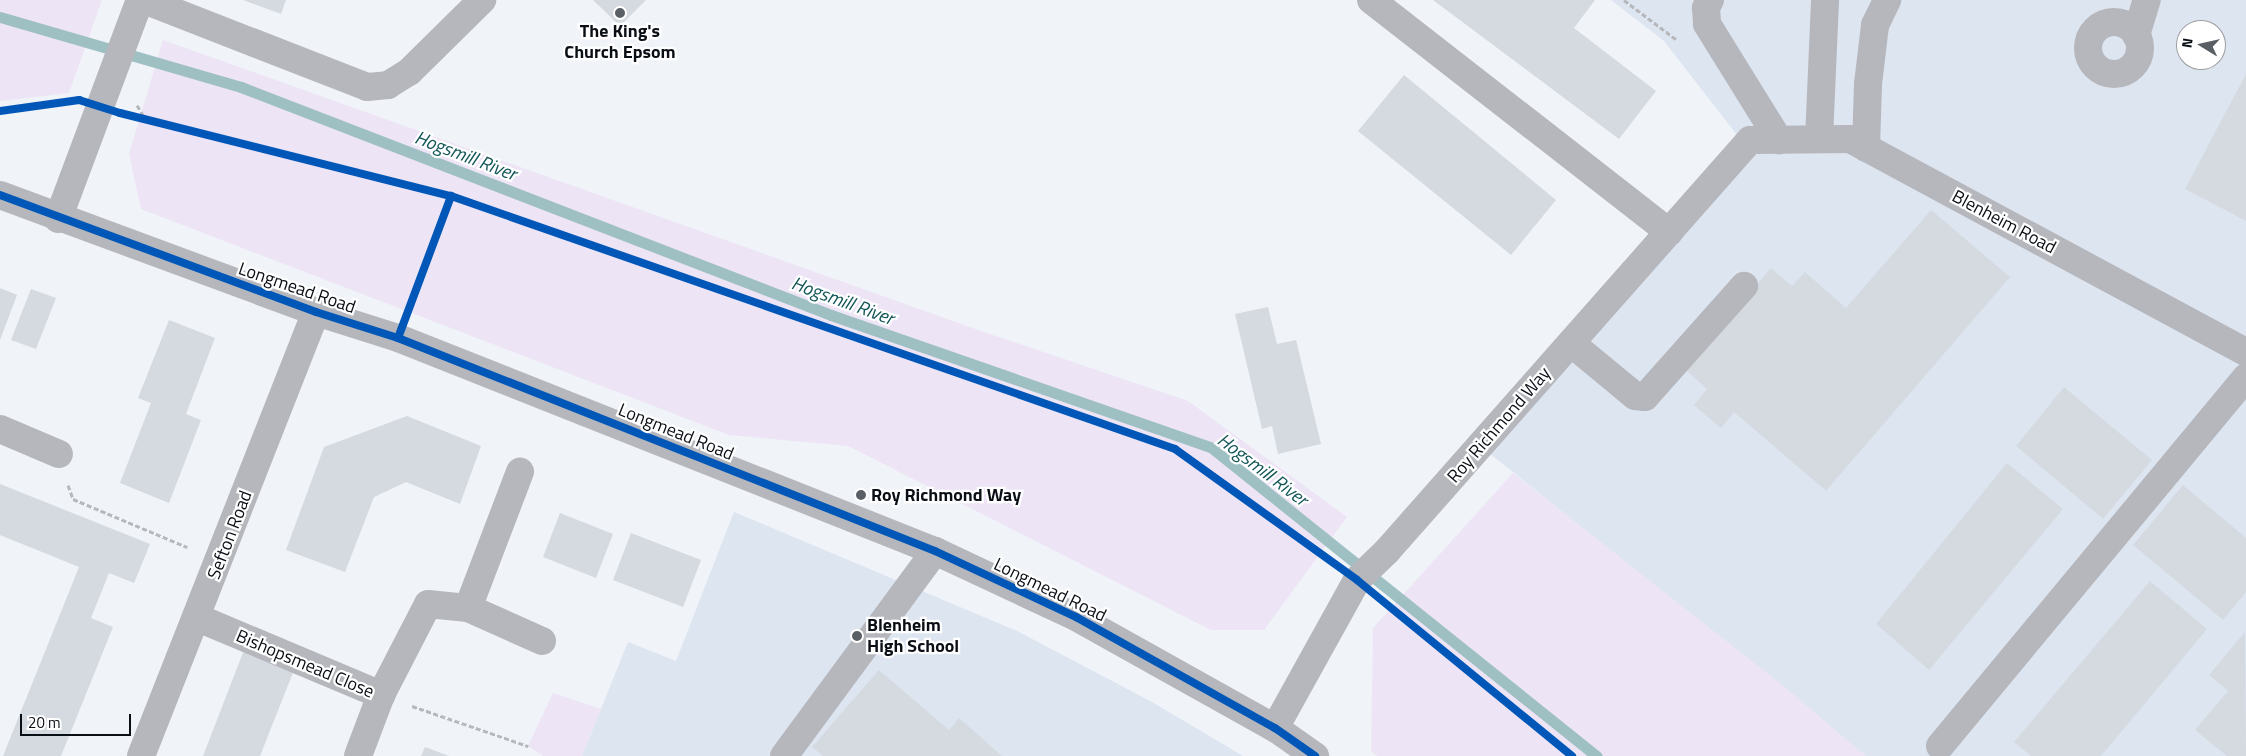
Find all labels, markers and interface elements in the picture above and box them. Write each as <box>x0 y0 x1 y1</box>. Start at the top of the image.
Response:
marker: The King's Church Epsom <box>614 7 626 19</box>
north arrow <box>2176 20 2226 70</box>
place label: The King's Church Epsom <box>564 21 676 64</box>
text: N <box>2176 36 2198 49</box>
water label: Hogsmill River <box>412 125 520 185</box>
street label: Blenheim Road <box>1948 186 2060 258</box>
street label: Longmead Road <box>236 258 358 318</box>
water label: Hogsmill River <box>789 271 897 329</box>
street label: Roy Richmond Way <box>1443 363 1555 487</box>
street label: Longmead Road <box>615 399 737 465</box>
water label: Hogsmill River <box>1213 428 1313 510</box>
place label: Roy Richmond Way <box>871 484 1021 506</box>
street label: Sefton Road <box>203 488 257 582</box>
marker: Roy Richmond Way <box>855 489 867 501</box>
street label: Longmead Road <box>990 553 1110 627</box>
place label: Blenheim High School <box>867 615 959 658</box>
street label: Bishopsmead Close <box>233 625 377 703</box>
marker: Blenheim High School <box>851 630 863 642</box>
scale bar <box>22 704 134 736</box>
text: 20 m <box>28 711 61 734</box>

